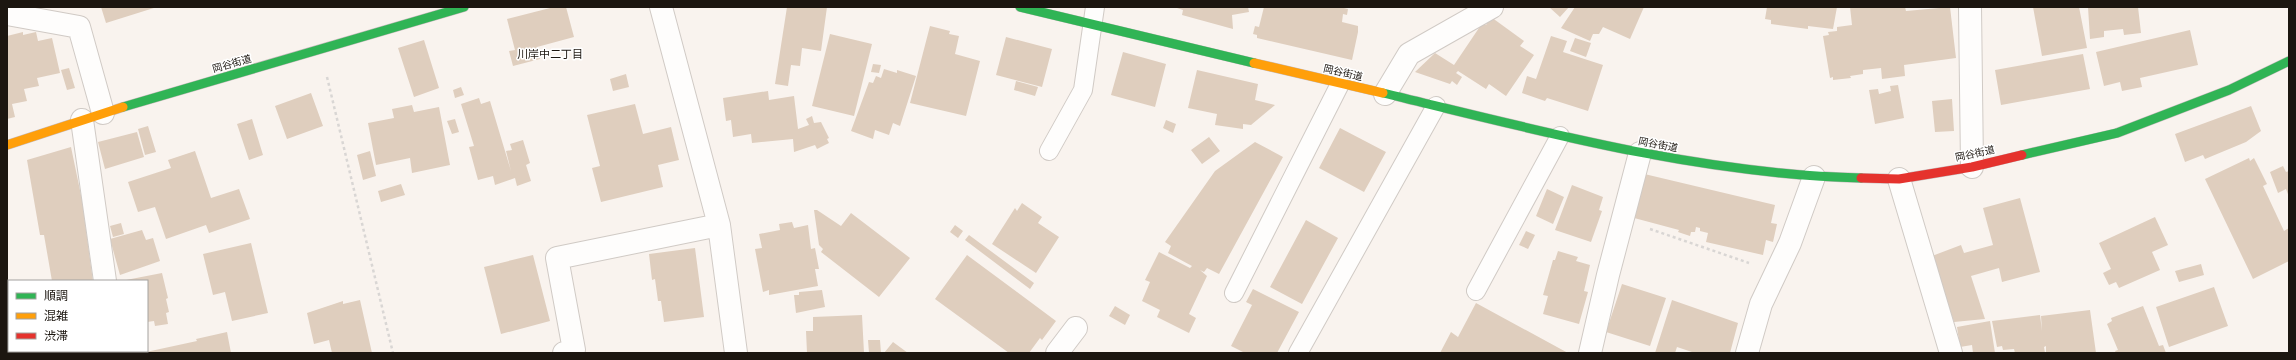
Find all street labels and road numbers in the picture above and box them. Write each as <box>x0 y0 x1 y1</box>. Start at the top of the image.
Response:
street label: 岡谷街道 <box>211 53 253 75</box>
street label: 岡谷街道 <box>1322 63 1364 83</box>
street label: 岡谷街道 <box>1637 135 1679 155</box>
street label: 岡谷街道 <box>1954 144 1996 164</box>

